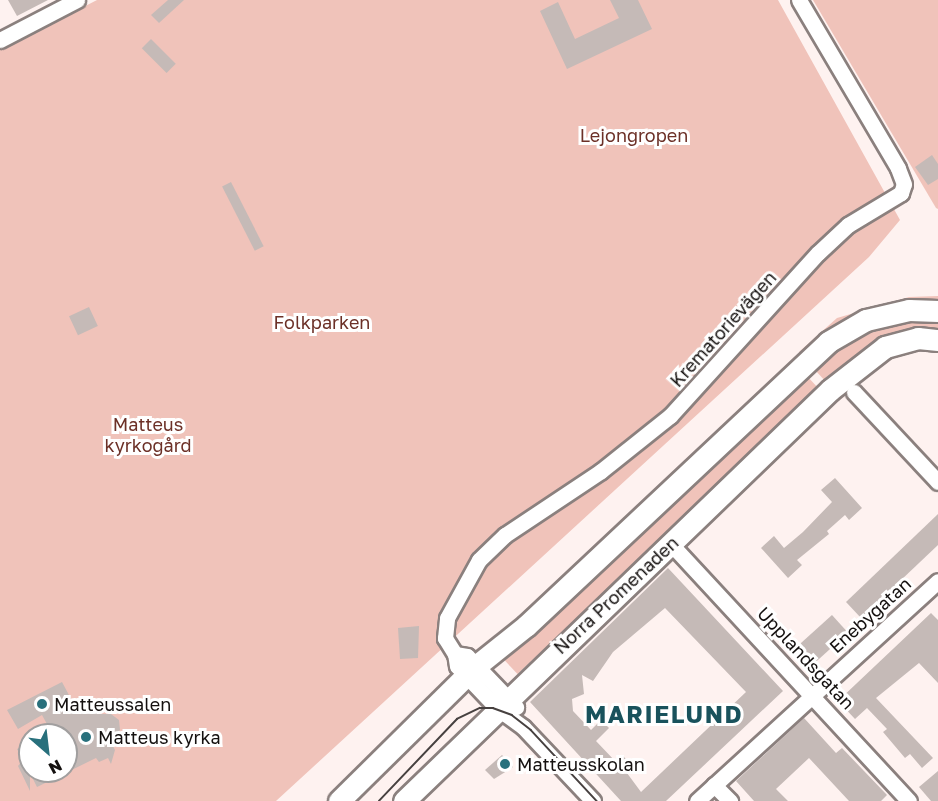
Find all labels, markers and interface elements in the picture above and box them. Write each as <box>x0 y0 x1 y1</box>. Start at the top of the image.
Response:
park label: Lejongropen <box>580 124 688 146</box>
street label: Krematorievägen <box>665 267 781 391</box>
park label: Folkparken <box>274 311 370 333</box>
park label: Matteus kyrkogård <box>104 414 192 456</box>
street label: Norra Promenaden <box>549 532 683 658</box>
street label: Enebygatan <box>825 573 915 657</box>
street label: Upplandsgatan <box>753 602 859 714</box>
place label: Matteussalen <box>54 693 171 715</box>
marker: Matteussalen <box>35 697 49 711</box>
district label: MARIELUND <box>585 700 743 728</box>
north arrow <box>18 723 78 783</box>
place label: Matteus kyrka <box>98 726 221 748</box>
marker: Matteus kyrka <box>79 730 93 744</box>
place label: Matteusskolan <box>517 753 645 775</box>
text: N <box>45 755 66 779</box>
marker: Matteusskolan <box>498 757 512 771</box>

